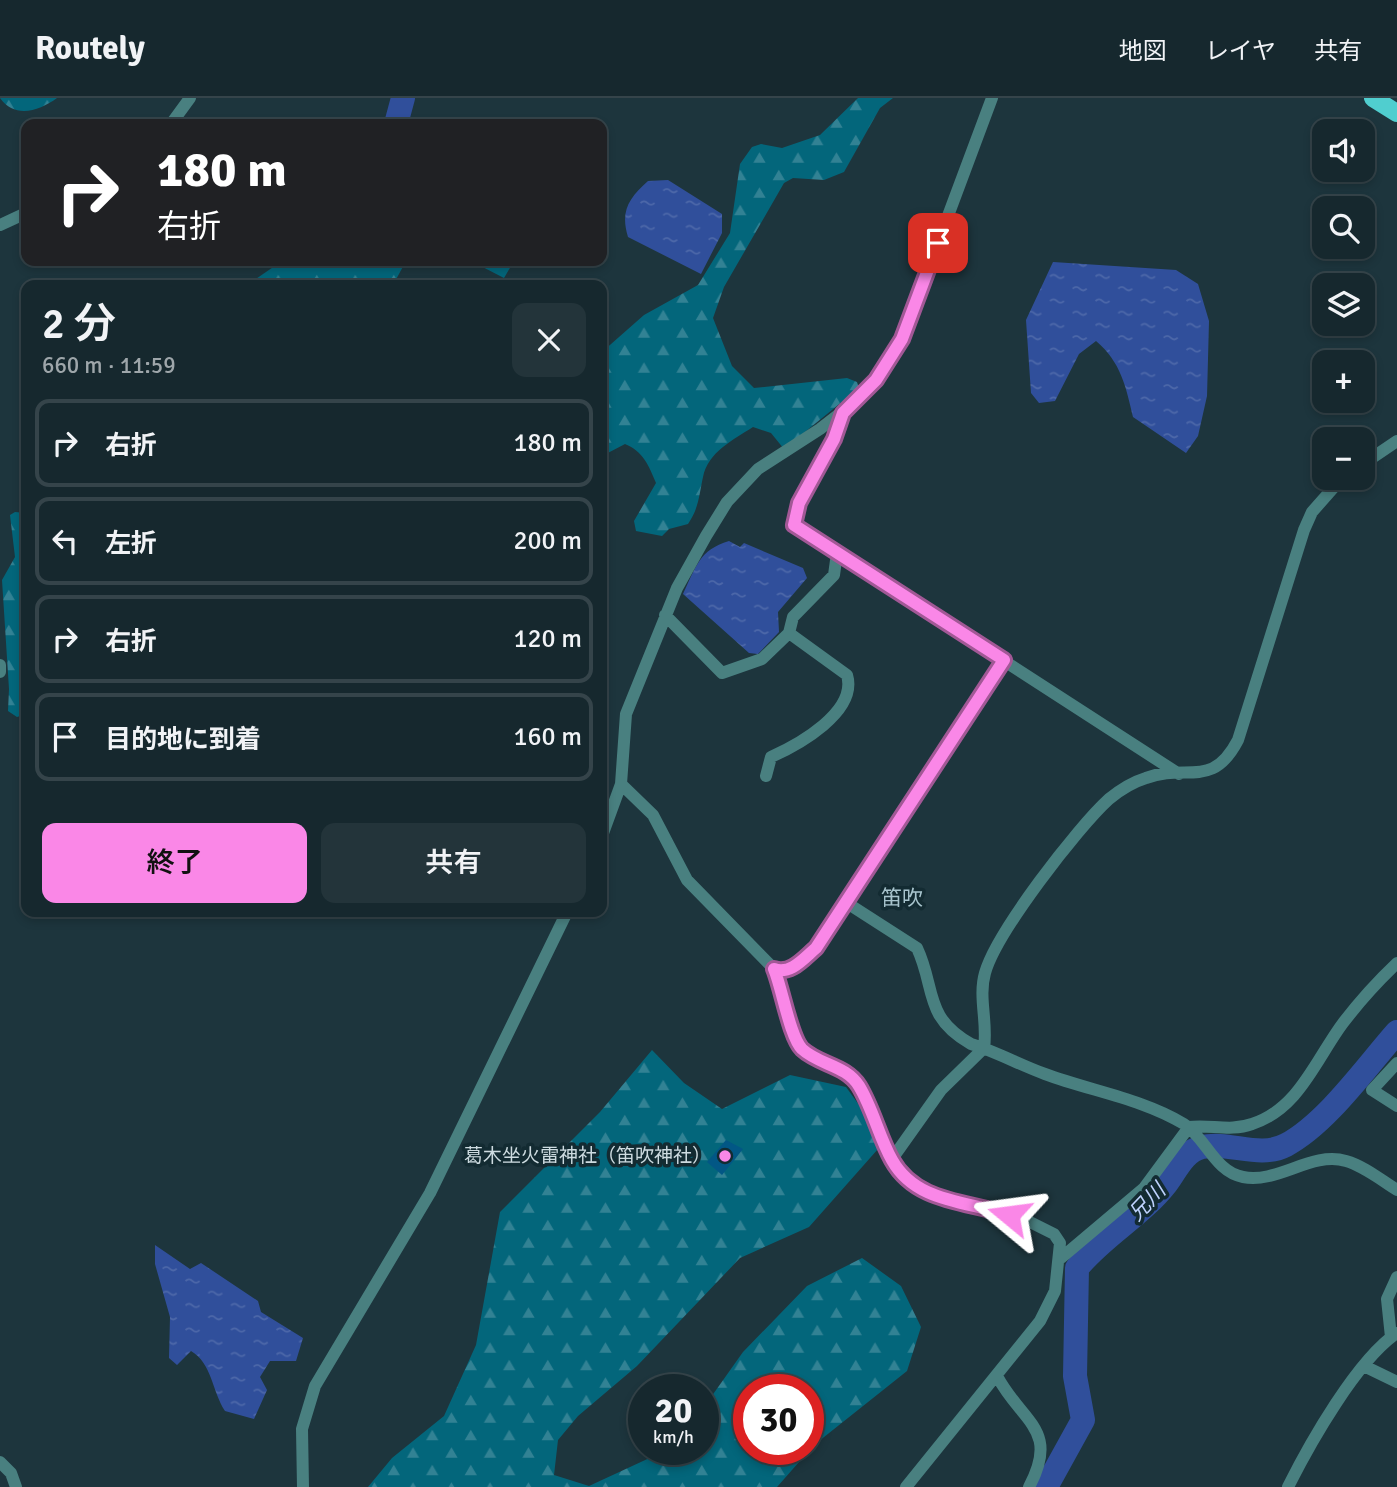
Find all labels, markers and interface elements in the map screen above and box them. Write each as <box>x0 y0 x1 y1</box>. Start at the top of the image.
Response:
text: Routely <box>35 28 145 69</box>
text: 地図 <box>1119 36 1167 66</box>
text: レイヤ <box>1205 36 1276 66</box>
text: 共有 <box>1314 36 1362 66</box>
map controls <box>1312 119 1375 490</box>
button: sound <box>1312 119 1375 182</box>
text: 180 m <box>157 140 287 200</box>
icon: right <box>42 147 133 238</box>
button: search <box>1312 196 1375 259</box>
text: 右折 <box>157 207 221 246</box>
pin <box>908 213 968 273</box>
icon: arrive <box>919 224 957 262</box>
button: layers <box>1312 273 1375 336</box>
text: 2 分 <box>42 299 116 350</box>
button: close <box>512 303 586 377</box>
button: + <box>1312 350 1375 413</box>
text: 660 m · 11:59 <box>42 351 176 380</box>
icon: right <box>46 424 84 462</box>
text: 180 m <box>513 427 582 459</box>
button: − <box>1312 427 1375 490</box>
text: 右折 <box>105 430 157 462</box>
icon: left <box>46 522 84 560</box>
text: 200 m <box>513 525 582 557</box>
text: 左折 <box>105 528 157 560</box>
icon: right <box>46 620 84 658</box>
text: 120 m <box>513 623 582 655</box>
text: 右折 <box>105 626 157 658</box>
icon: arrive <box>46 718 84 756</box>
text: 160 m <box>513 721 582 753</box>
text: 目的地に到着 <box>105 724 261 756</box>
button: 終了 <box>42 823 307 903</box>
button: 共有 <box>321 823 586 903</box>
district label: 笛吹 <box>881 885 923 911</box>
place label: 葛木坐火雷神社（笛吹神社） <box>464 1144 711 1168</box>
marker: 葛木坐火雷神社（笛吹神社） <box>717 1148 733 1164</box>
water label: 兄川 <box>1123 1176 1172 1226</box>
position arrow <box>972 1178 1046 1252</box>
speed limit sign: 30 <box>733 1374 824 1465</box>
text: 20 <box>655 1389 692 1432</box>
text: km/h <box>653 1426 694 1448</box>

